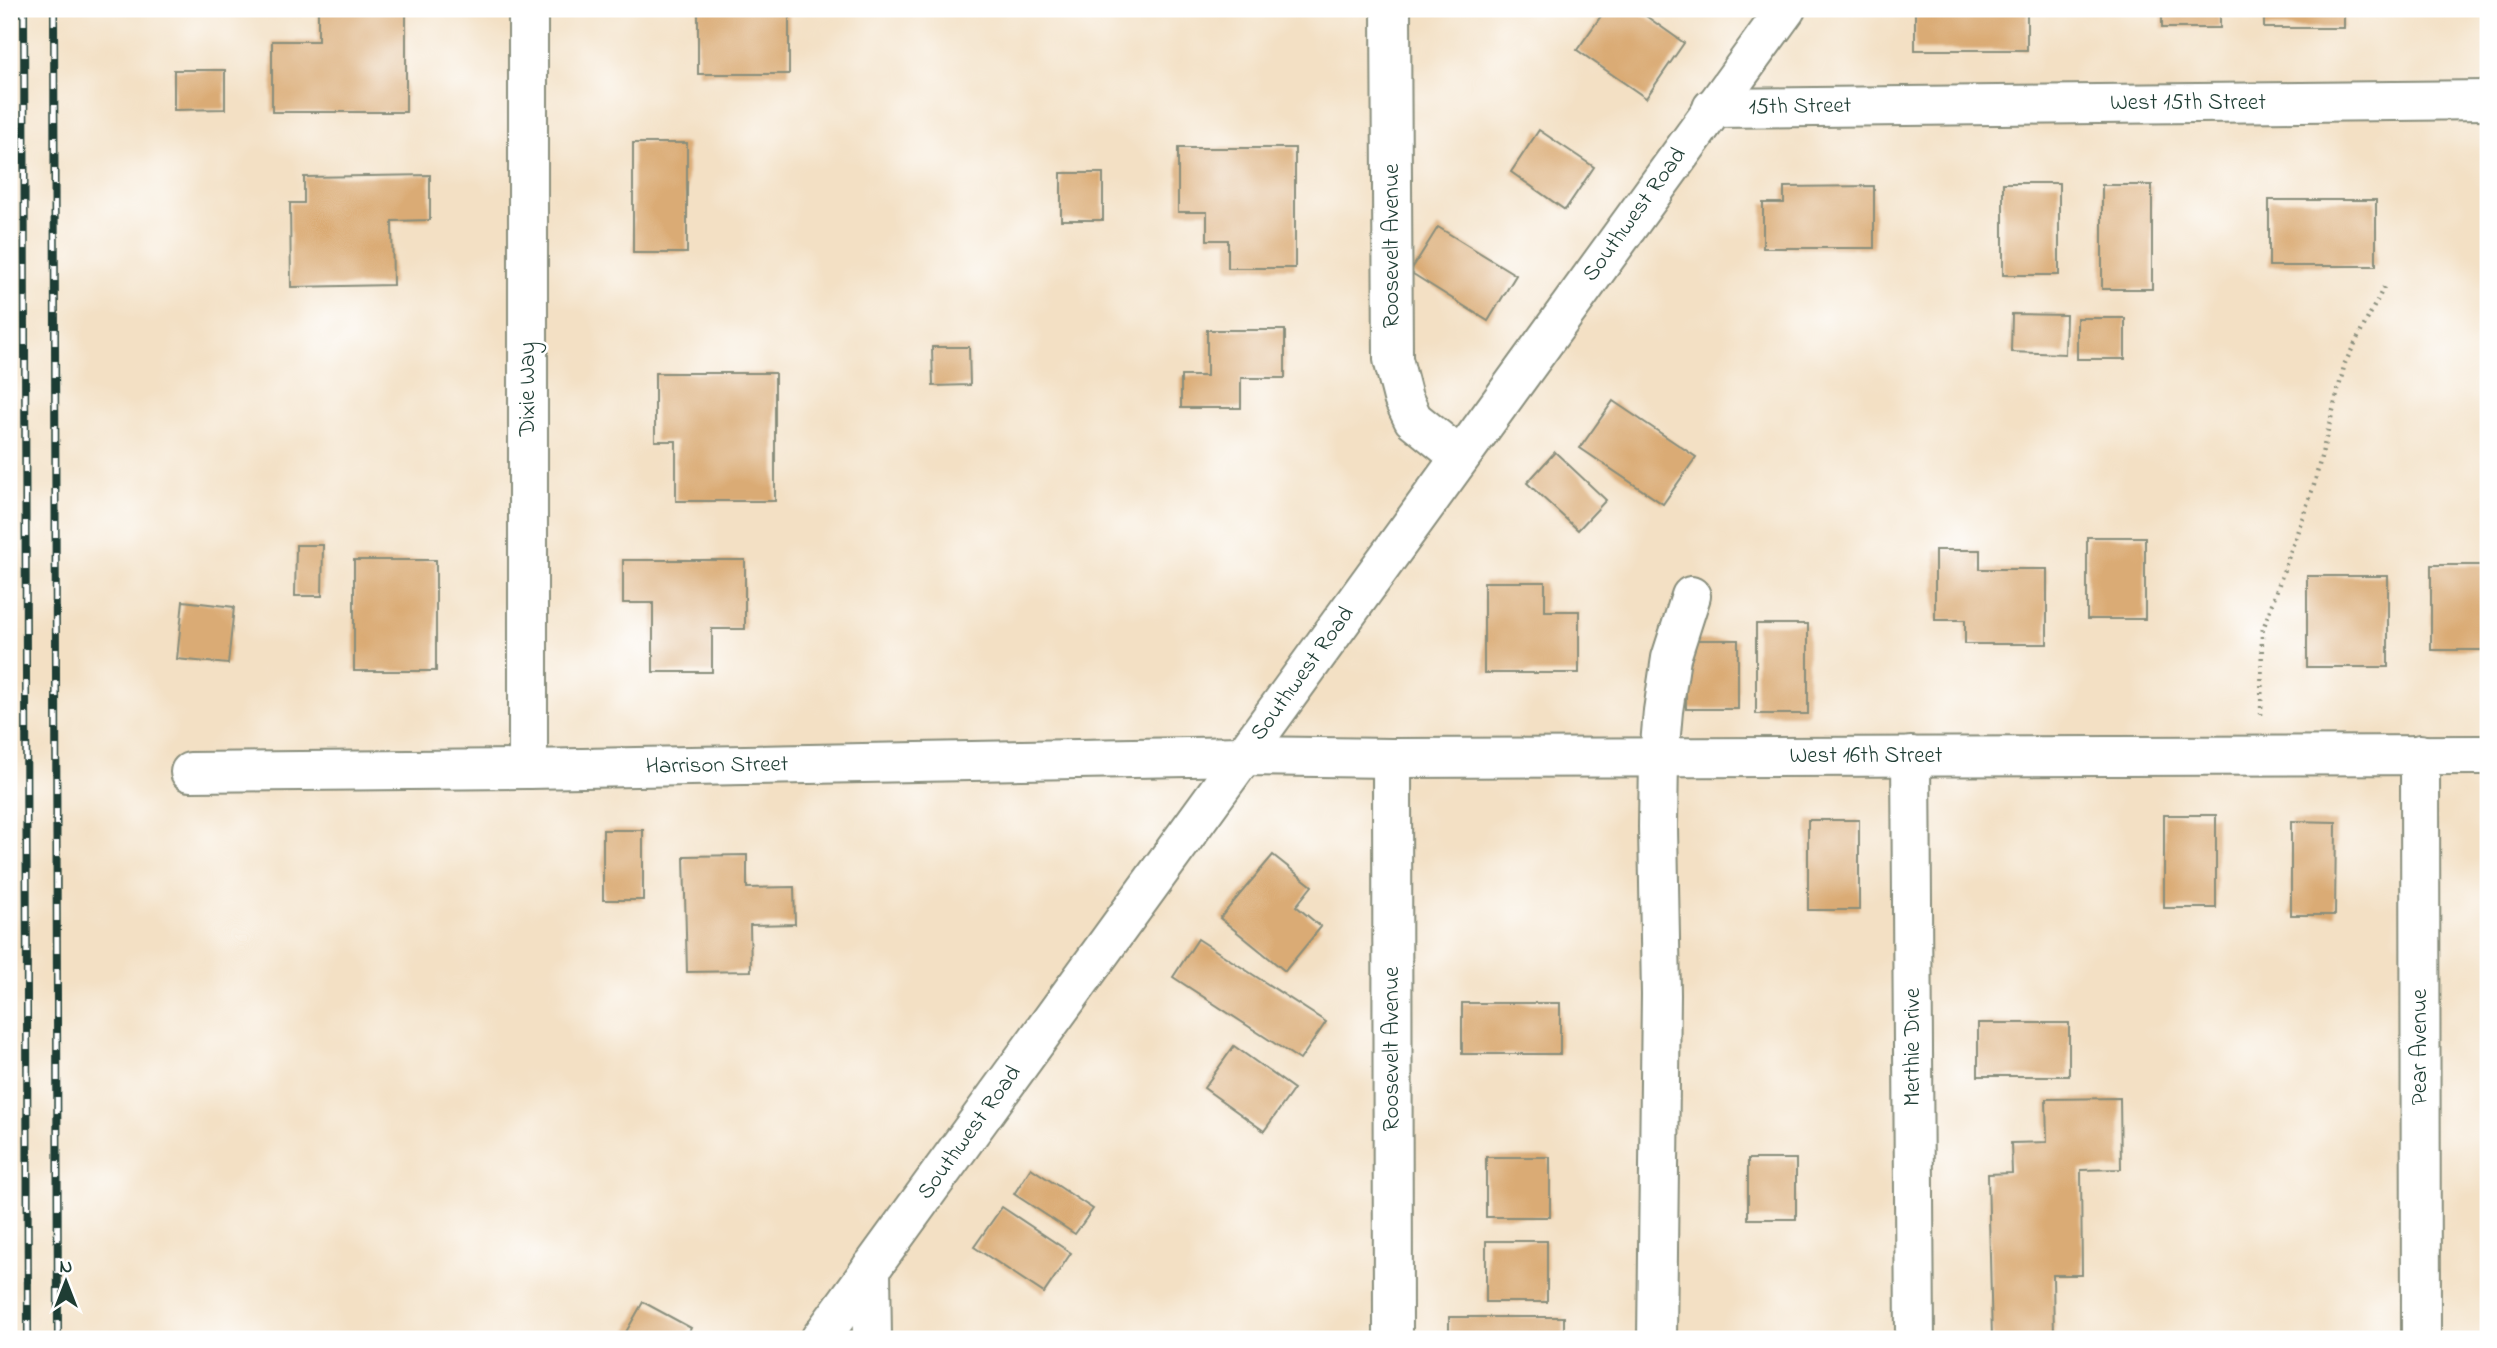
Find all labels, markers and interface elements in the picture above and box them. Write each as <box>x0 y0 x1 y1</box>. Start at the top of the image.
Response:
street label: West 15th Street <box>2110 87 2266 120</box>
street label: 15th Street <box>1748 90 1852 124</box>
street label: Southwest Road <box>1575 141 1695 289</box>
street label: Roosevelt Avenue <box>1376 163 1409 328</box>
street label: Dixie Way <box>512 342 547 437</box>
street label: Southwest Road <box>1243 600 1363 748</box>
street label: West 16th Street <box>1789 740 1943 773</box>
street label: Harrison Street <box>645 748 789 784</box>
street label: Roosevelt Avenue <box>1376 966 1409 1131</box>
street label: Merthie Drive <box>1897 987 1930 1106</box>
street label: Pear Avenue <box>2404 988 2437 1105</box>
street label: Southwest Road <box>910 1059 1030 1207</box>
north arrow <box>32 1246 102 1316</box>
text: N <box>60 1254 73 1281</box>

